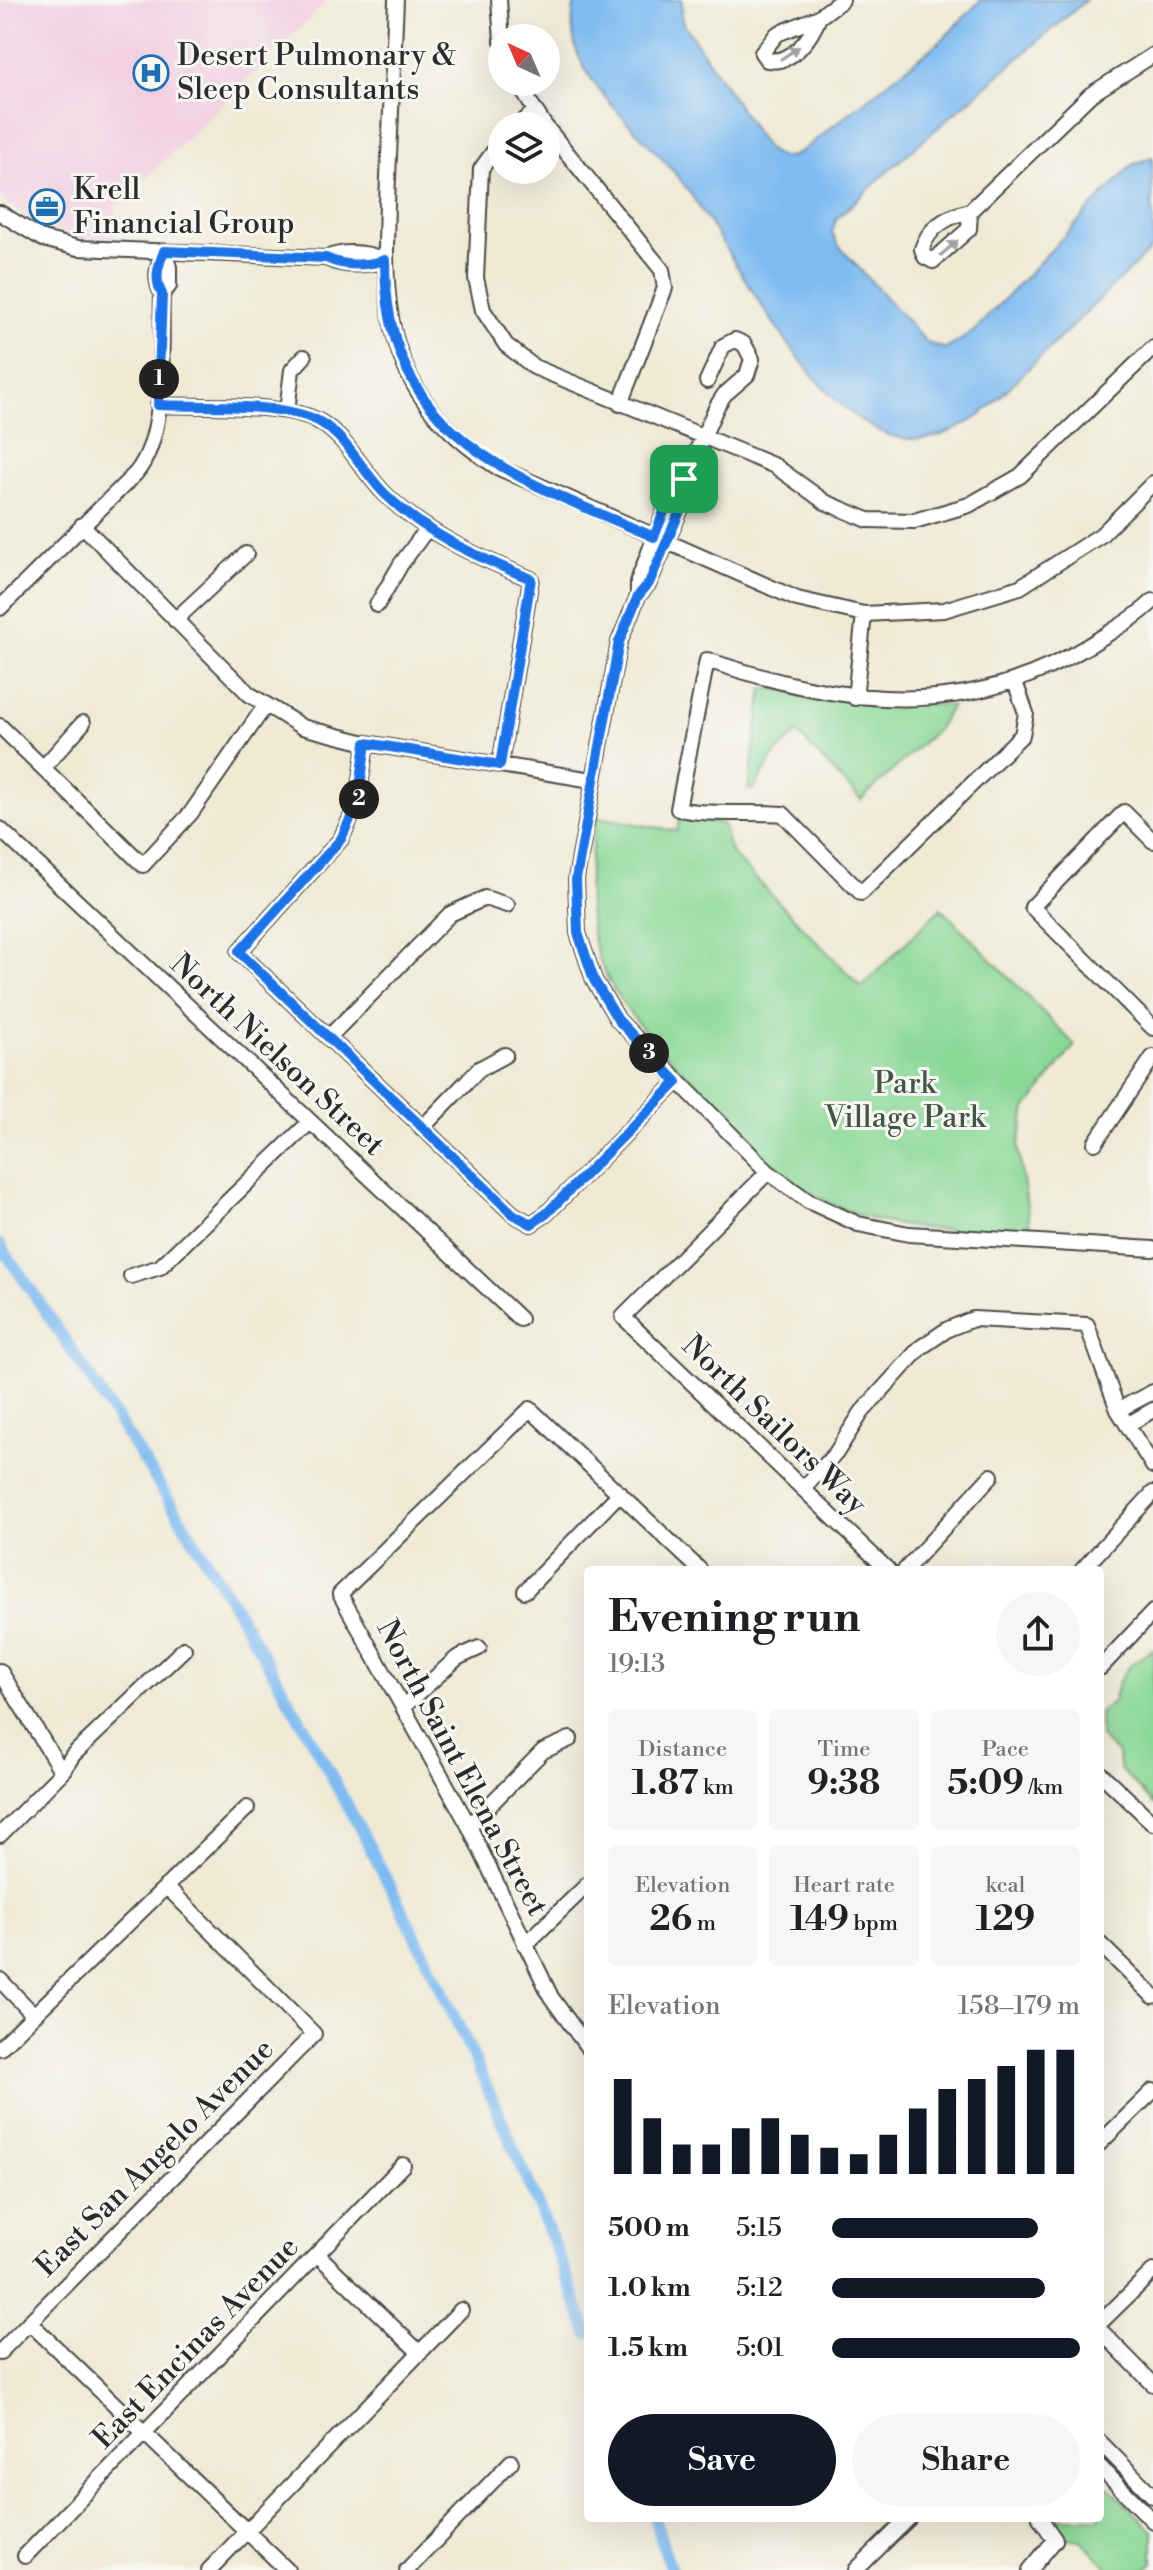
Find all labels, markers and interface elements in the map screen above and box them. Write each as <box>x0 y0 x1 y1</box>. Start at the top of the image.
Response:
north arrow <box>488 24 560 96</box>
map controls <box>488 24 560 184</box>
place label: Desert Pulmonary & Sleep Consultants <box>177 37 456 109</box>
one-way arrow <box>779 46 800 61</box>
hospital icon: Desert Pulmonary & Sleep Consultants <box>132 54 170 92</box>
button: layers <box>488 112 560 184</box>
place label: Krell Financial Group <box>73 171 295 243</box>
office icon: Krell Financial Group <box>28 188 66 226</box>
one-way arrow <box>939 240 958 258</box>
pin: 1 <box>139 359 179 399</box>
text: 1 <box>154 365 164 392</box>
pin <box>650 445 718 513</box>
icon: arrive <box>662 457 706 501</box>
pin: 2 <box>339 779 379 819</box>
text: 2 <box>352 785 366 812</box>
street label: North Nielson Street <box>162 946 392 1164</box>
pin: 3 <box>629 1033 669 1073</box>
text: 3 <box>642 1039 656 1066</box>
park label: Park Village Park <box>823 1065 987 1137</box>
street label: North Sailors Way <box>673 1327 875 1523</box>
text: Evening run <box>608 1590 861 1645</box>
button: share <box>996 1592 1080 1676</box>
street label: North Saint Elena Street <box>368 1613 556 1923</box>
text: 19:13 <box>608 1648 665 1680</box>
text: Distance <box>638 1736 727 1763</box>
text: Time <box>818 1736 870 1763</box>
text: Pace <box>982 1736 1029 1763</box>
text: 1.87 <box>632 1763 698 1805</box>
text: 9:38 <box>808 1763 880 1805</box>
text: 5:09 <box>947 1763 1024 1805</box>
text: km <box>698 1774 734 1801</box>
text: /km <box>1024 1774 1063 1801</box>
text: Elevation <box>635 1872 730 1899</box>
text: Heart rate <box>793 1872 895 1899</box>
text: kcal <box>985 1872 1025 1899</box>
text: 26 <box>649 1899 692 1941</box>
text: 149 <box>790 1899 849 1941</box>
text: 129 <box>975 1899 1035 1941</box>
text: m <box>692 1910 716 1937</box>
text: bpm <box>849 1910 898 1937</box>
text: Elevation <box>608 1990 721 2022</box>
text: 158–179 m <box>958 1990 1080 2022</box>
street label: East San Angelo Avenue <box>28 2031 282 2285</box>
text: 500 m <box>608 2212 690 2244</box>
text: 5:15 <box>736 2212 782 2244</box>
street label: East Encinas Avenue <box>85 2229 307 2457</box>
text: 1.0 km <box>608 2272 691 2304</box>
text: 5:12 <box>736 2272 783 2304</box>
text: 1.5 km <box>608 2332 688 2364</box>
text: 5:01 <box>736 2332 784 2364</box>
button: Save <box>608 2414 836 2506</box>
button: Share <box>852 2414 1080 2506</box>

